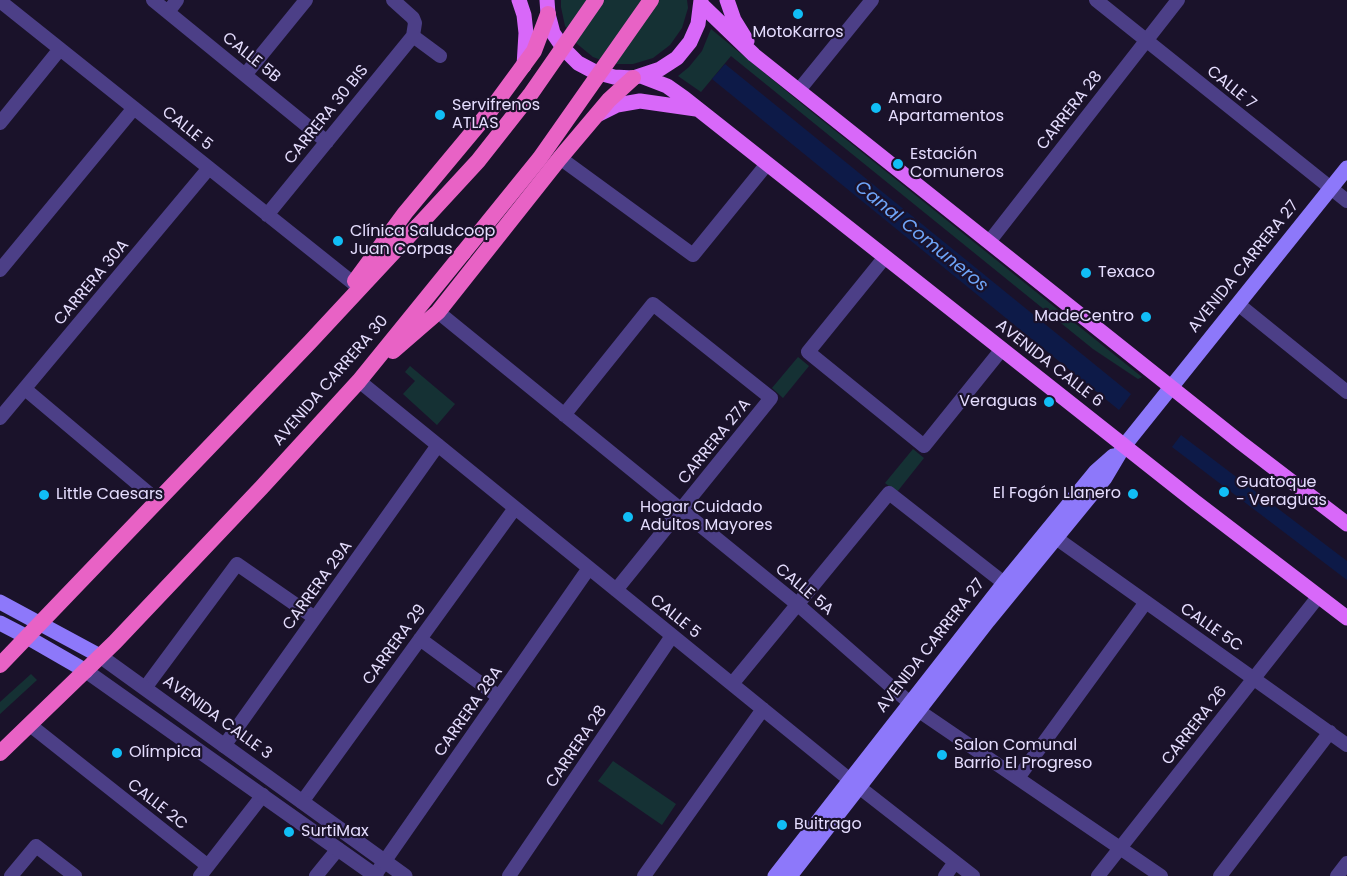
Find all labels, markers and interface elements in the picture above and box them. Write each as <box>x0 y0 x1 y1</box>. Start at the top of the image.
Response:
marker: MotoKarros <box>791 7 805 21</box>
place label: MotoKarros <box>752 23 844 43</box>
street label: CALLE 5B <box>218 29 284 87</box>
street label: CARRERA 30 BIS <box>281 61 373 169</box>
street label: CALLE 7 <box>1202 62 1260 114</box>
street label: CARRERA 28 <box>1033 68 1107 154</box>
place label: Amaro Apartamentos <box>888 89 1004 127</box>
place label: Servifrenos ATLAS <box>452 96 540 134</box>
marker: Amaro Apartamentos <box>869 101 883 115</box>
street label: CALLE 5 <box>158 103 216 155</box>
marker: Servifrenos ATLAS <box>433 108 447 122</box>
place label: Estación Comuneros <box>910 145 1004 183</box>
marker: Estación Comuneros <box>891 157 905 171</box>
water label: Canal Comuneros <box>850 177 992 297</box>
street label: AVENIDA CARRERA 27 <box>1185 197 1303 337</box>
place label: Clínica Saludcoop Juan Corpas <box>350 222 495 260</box>
marker: Clínica Saludcoop Juan Corpas <box>331 234 345 248</box>
street label: CARRERA 30A <box>51 236 133 330</box>
place label: Texaco <box>1098 263 1155 283</box>
marker: Texaco <box>1079 266 1093 280</box>
place label: MadeCentro <box>1034 307 1134 327</box>
marker: MadeCentro <box>1139 310 1153 324</box>
street label: AVENIDA CARRERA 30 <box>269 312 393 450</box>
street label: AVENIDA CALLE 6 <box>991 316 1107 412</box>
place label: Veraguas <box>959 392 1037 412</box>
street label: CARRERA 27A <box>675 395 755 489</box>
marker: Veraguas <box>1042 395 1056 409</box>
place label: Guatoque - Veraguas <box>1236 473 1327 511</box>
place label: El Fogón Llanero <box>993 484 1121 504</box>
place label: Little Caesars <box>56 485 163 505</box>
marker: Guatoque - Veraguas <box>1217 485 1231 499</box>
marker: El Fogón Llanero <box>1126 487 1140 501</box>
marker: Little Caesars <box>37 488 51 502</box>
place label: Hogar Cuidado Adultos Mayores <box>640 498 773 536</box>
marker: Hogar Cuidado Adultos Mayores <box>621 510 635 524</box>
street label: CARRERA 29A <box>279 538 357 634</box>
street label: CALLE 5A <box>771 560 837 620</box>
street label: AVENIDA CARRERA 27 <box>873 575 989 717</box>
street label: CALLE 5 <box>646 591 704 643</box>
street label: CALLE 5C <box>1176 600 1246 656</box>
street label: CARRERA 29 <box>359 601 431 689</box>
street label: CARRERA 28A <box>431 663 507 761</box>
street label: AVENIDA CALLE 3 <box>159 672 275 764</box>
street label: CARRERA 26 <box>1158 683 1232 769</box>
street label: CARRERA 28 <box>543 702 611 792</box>
place label: Salon Comunal Barrio El Progreso <box>954 736 1092 774</box>
place label: Olímpica <box>129 743 201 763</box>
marker: Olímpica <box>110 746 124 760</box>
marker: Salon Comunal Barrio El Progreso <box>935 748 949 762</box>
street label: CALLE 2C <box>123 776 191 834</box>
place label: Buitrago <box>794 815 862 835</box>
marker: Buitrago <box>775 818 789 832</box>
place label: SurtiMax <box>301 822 369 842</box>
marker: SurtiMax <box>282 825 296 839</box>

